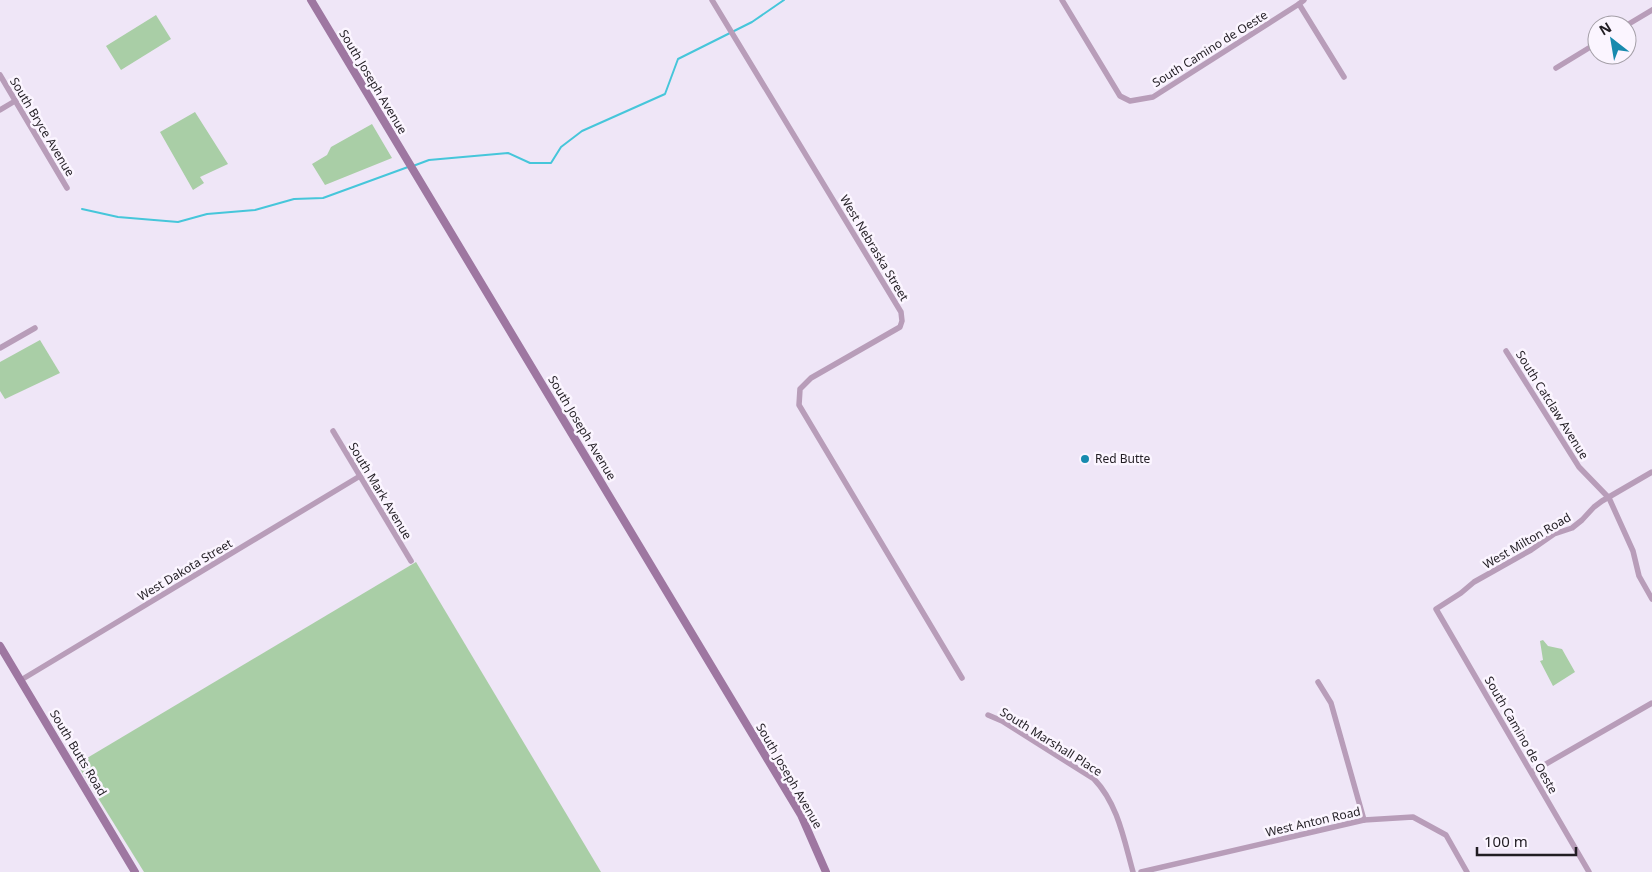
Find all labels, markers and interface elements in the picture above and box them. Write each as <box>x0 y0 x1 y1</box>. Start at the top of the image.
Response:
street label: South Camino de Oeste <box>1149 6 1271 91</box>
north arrow <box>1587 15 1637 65</box>
text: N <box>1595 17 1615 40</box>
street label: South Joseph Avenue <box>335 26 412 137</box>
street label: South Bryce Avenue <box>6 74 79 180</box>
street label: West Nebraska Street <box>836 191 913 305</box>
street label: South Catclaw Avenue <box>1512 347 1593 462</box>
street label: South Joseph Avenue <box>544 372 621 483</box>
street label: South Mark Avenue <box>345 439 416 543</box>
place label: Red Butte <box>1095 450 1151 467</box>
marker: Red Butte <box>1079 453 1091 465</box>
street label: West Milton Road <box>1480 508 1574 573</box>
street label: West Dakota Street <box>134 534 236 605</box>
street label: South Camino de Oeste <box>1481 673 1562 797</box>
street label: South Marshall Place <box>997 703 1106 780</box>
street label: South Butts Road <box>46 706 111 799</box>
street label: South Joseph Avenue <box>752 720 827 832</box>
street label: West Anton Road <box>1264 802 1362 841</box>
scale bar <box>1477 824 1576 856</box>
text: 100 m <box>1484 831 1528 851</box>

